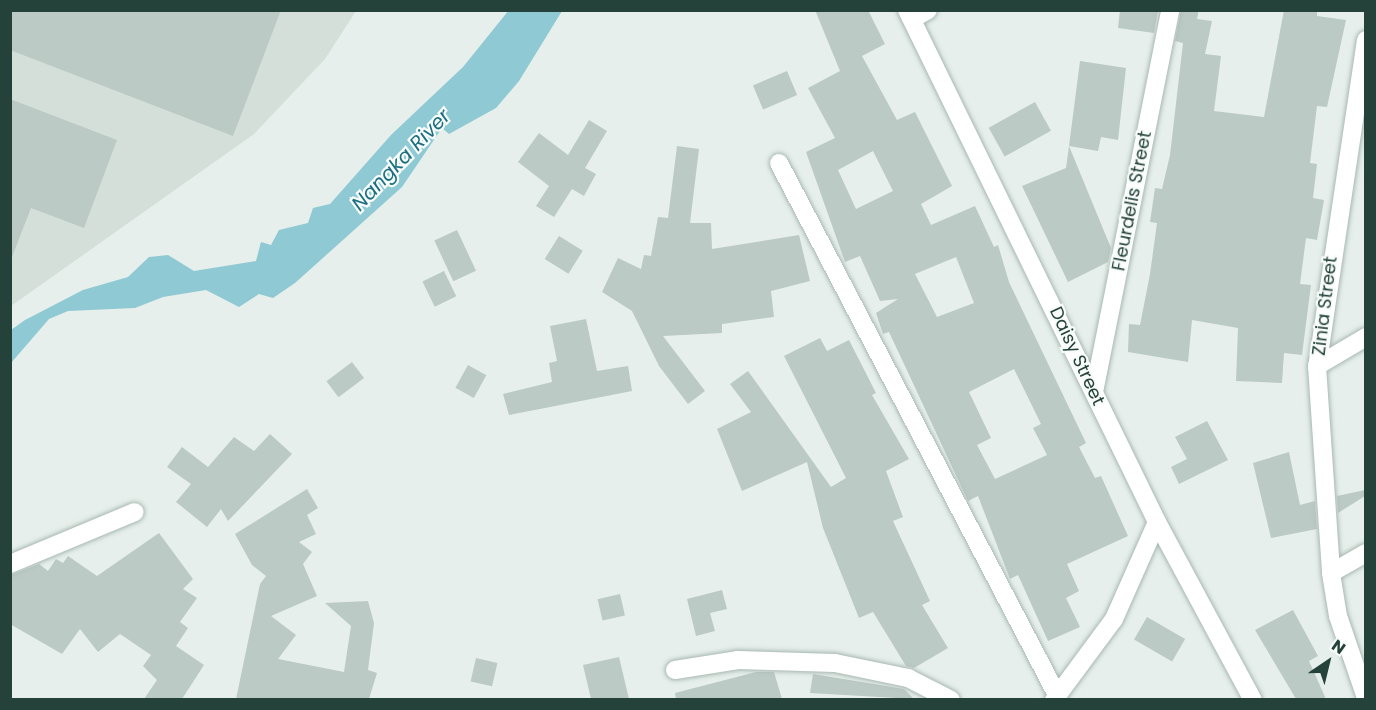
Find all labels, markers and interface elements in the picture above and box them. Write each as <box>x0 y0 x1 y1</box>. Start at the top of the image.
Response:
water label: Nangka River <box>347 104 455 216</box>
street label: Fleurdelis Street <box>1108 129 1156 273</box>
street label: Zinia Street <box>1308 255 1342 357</box>
street label: Daisy Street <box>1045 303 1109 409</box>
north arrow <box>1298 632 1358 692</box>
text: N <box>1327 634 1350 660</box>

